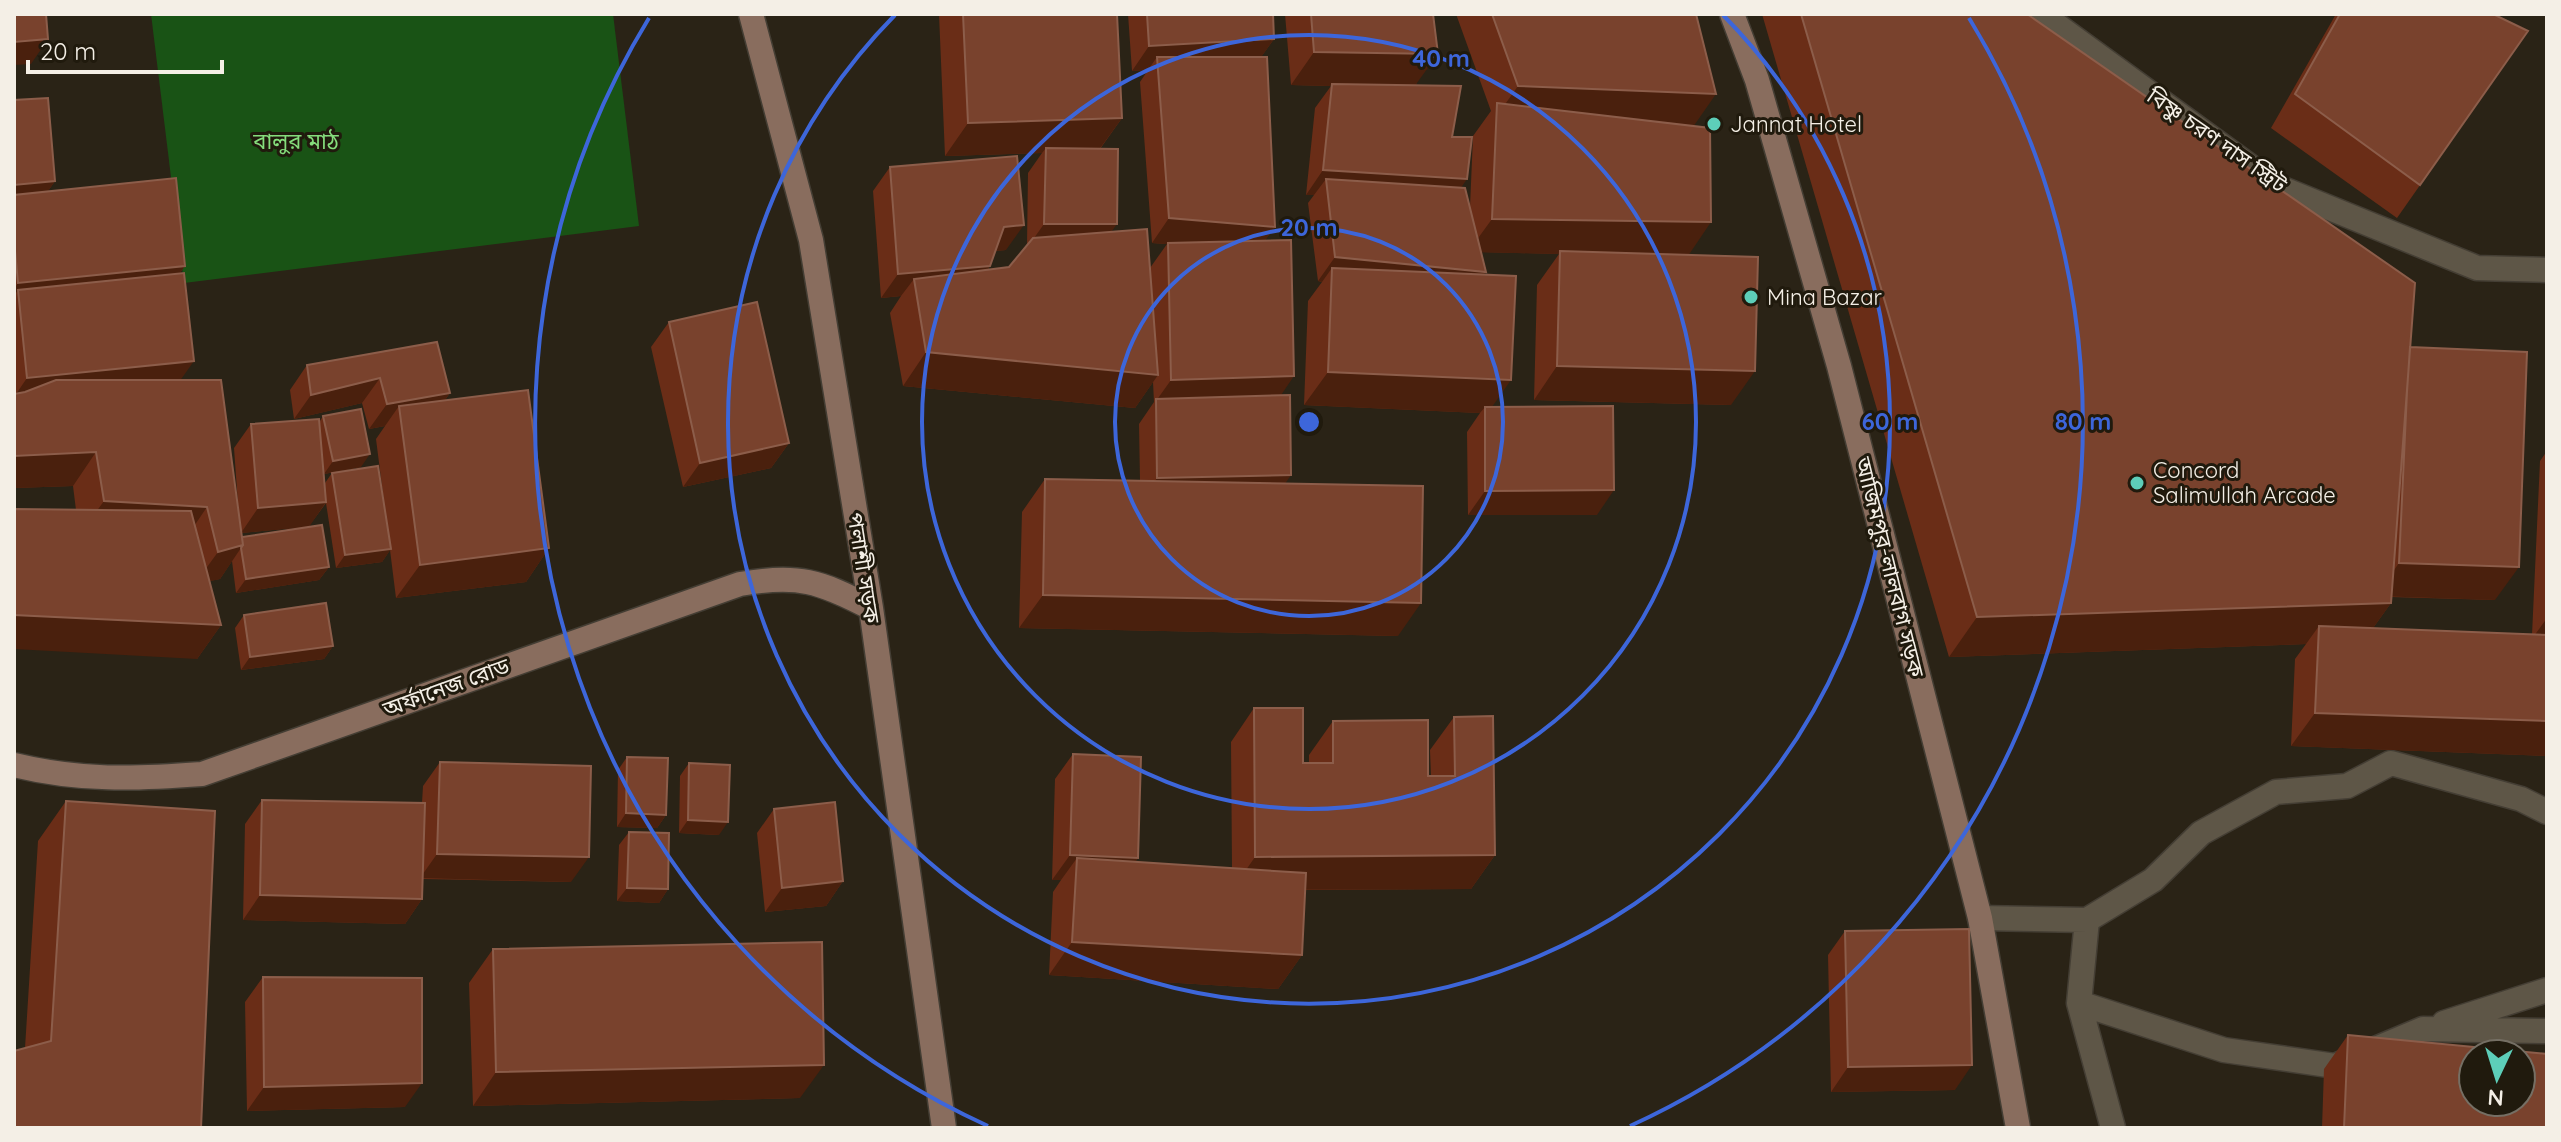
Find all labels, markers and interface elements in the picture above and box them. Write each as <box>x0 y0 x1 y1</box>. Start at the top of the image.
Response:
scale bar <box>28 24 222 74</box>
text: 20 m <box>40 36 96 66</box>
text: 40 m <box>1412 43 1470 73</box>
street label: বিষ্ণু চরণ দাস স্ট্রিট <box>2141 81 2293 199</box>
place label: Jannat Hotel <box>1730 110 1862 138</box>
marker: Jannat Hotel <box>1705 115 1723 133</box>
park label: বালুর মাঠ <box>252 127 340 155</box>
text: 20 m <box>1280 212 1338 242</box>
place label: Mina Bazar <box>1767 283 1882 311</box>
marker: Mina Bazar <box>1742 288 1760 306</box>
text: 60 m <box>1862 406 1918 436</box>
text: 80 m <box>2055 406 2111 436</box>
centre of rings <box>1295 408 1323 436</box>
street label: আজিমপুর-লালবাগ সড়ক <box>1849 453 1931 680</box>
place label: Concord Salimullah Arcade <box>2153 456 2336 509</box>
marker: Concord Salimullah Arcade <box>2128 474 2146 492</box>
street label: পলাশী সড়ক <box>841 511 887 626</box>
street label: অর্ফানেজ রোড <box>378 651 513 723</box>
north arrow <box>2457 1038 2537 1118</box>
text: N <box>2487 1083 2505 1112</box>

